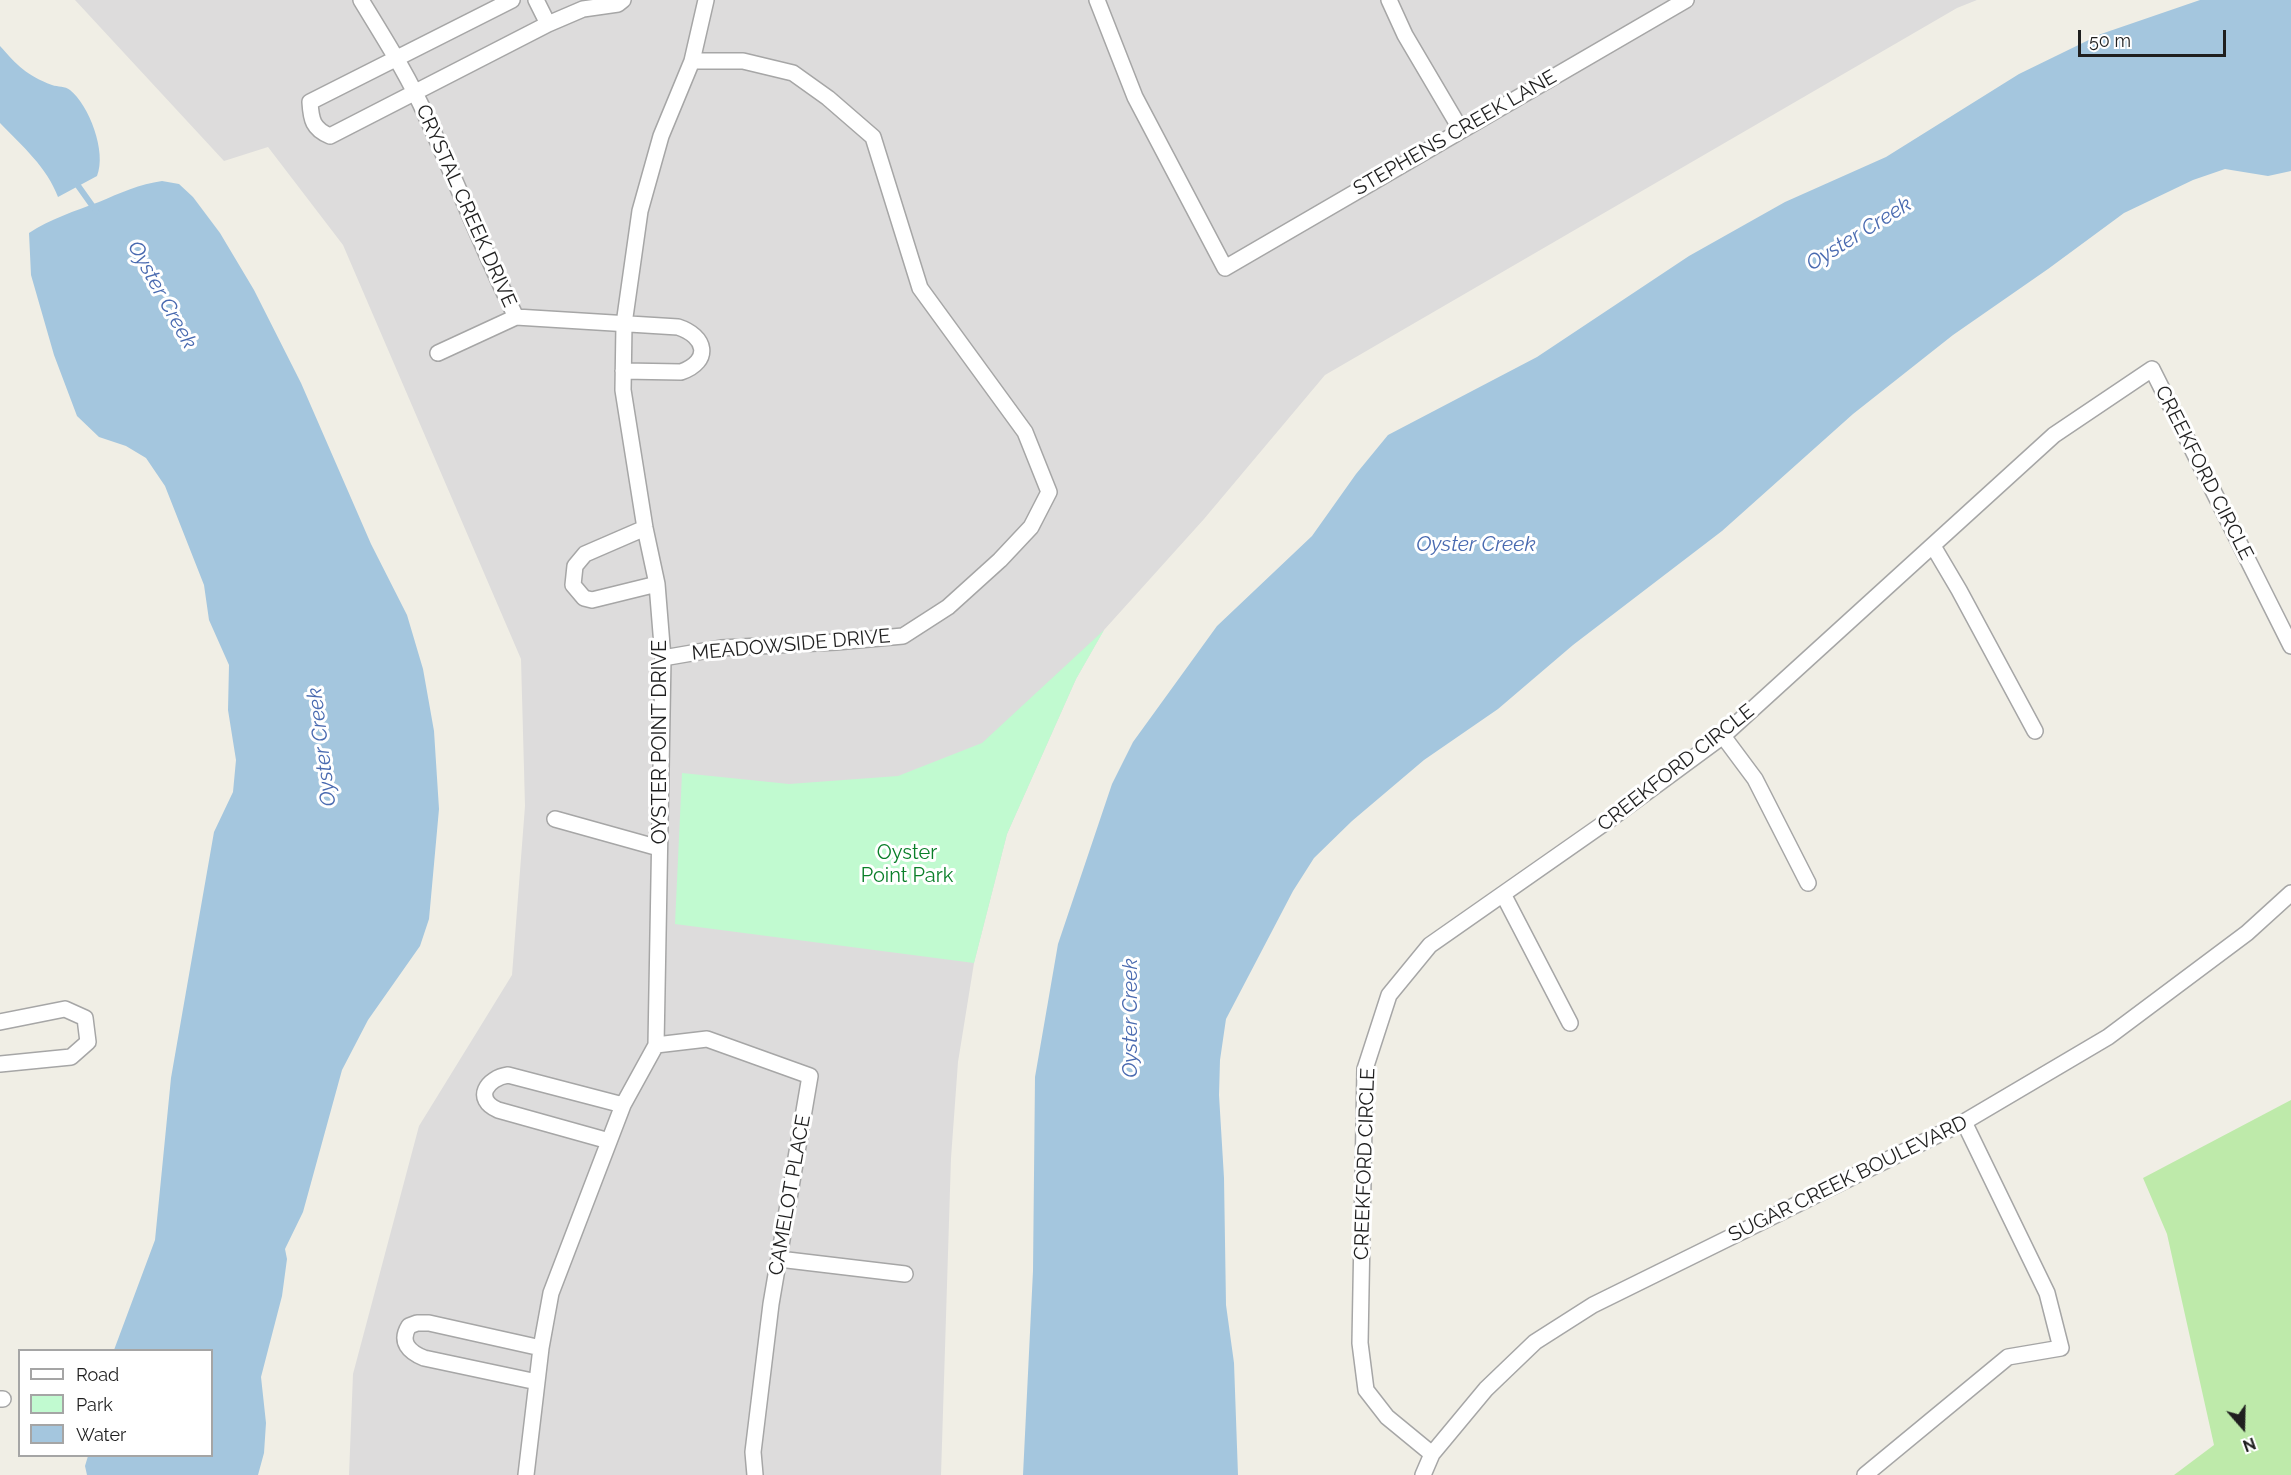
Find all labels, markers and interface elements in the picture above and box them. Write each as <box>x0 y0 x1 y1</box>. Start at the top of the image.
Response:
scale bar <box>2081 18 2230 56</box>
text: 50 m <box>2089 30 2131 51</box>
street label: STEPHENS CREEK LANE <box>1349 65 1561 201</box>
street label: CRYSTAL CREEK DRIVE <box>410 101 522 311</box>
water label: Oyster Creek <box>1802 192 1916 276</box>
water label: Oyster Creek <box>122 237 202 353</box>
street label: CREEKFORD CIRCLE <box>2150 382 2258 564</box>
water label: Oyster Creek <box>1416 532 1536 558</box>
street label: MEADOWSIDE DRIVE <box>691 624 891 666</box>
street label: OYSTER POINT DRIVE <box>648 640 672 844</box>
water label: Oyster Creek <box>302 686 342 808</box>
street label: CREEKFORD CIRCLE <box>1593 699 1759 837</box>
park label: Oyster Point Park <box>861 841 953 888</box>
water label: Oyster Creek <box>1118 958 1144 1078</box>
street label: CREEKFORD CIRCLE <box>1350 1067 1380 1261</box>
street label: SUGAR CREEK BOULEVARD <box>1725 1111 1971 1247</box>
street label: CAMELOT PLACE <box>764 1113 816 1277</box>
legend <box>18 1349 213 1457</box>
text: Road <box>76 1364 119 1385</box>
text: Park <box>76 1394 113 1415</box>
north arrow <box>2213 1397 2273 1457</box>
text: Water <box>76 1424 126 1445</box>
text: N <box>2240 1433 2258 1455</box>

